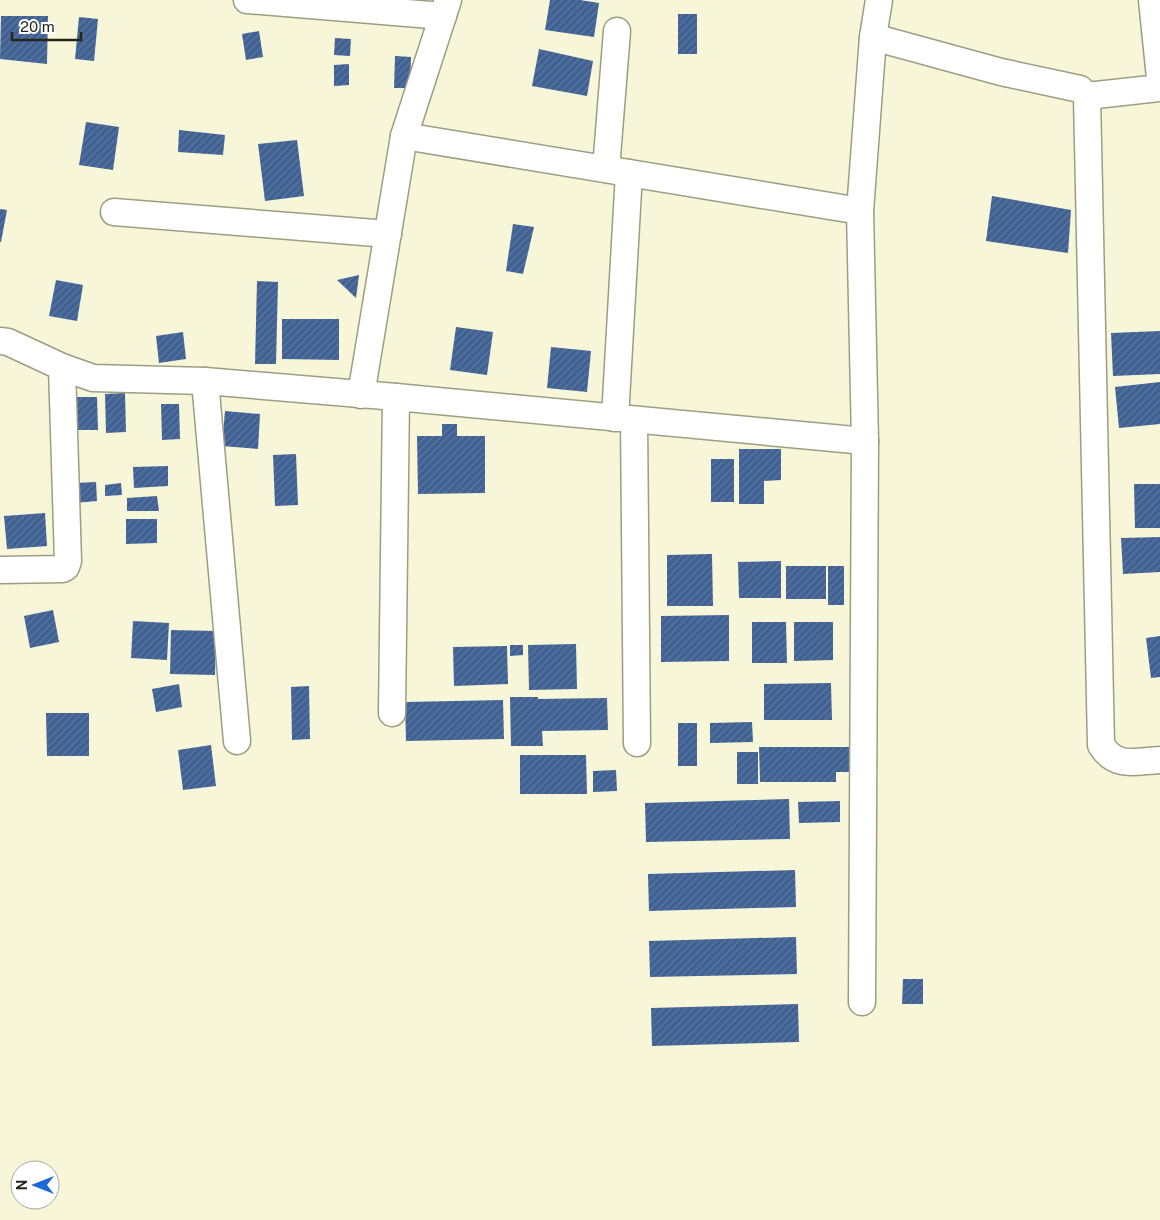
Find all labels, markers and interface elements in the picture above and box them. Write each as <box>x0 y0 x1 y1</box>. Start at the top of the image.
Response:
scale bar <box>12 10 81 42</box>
text: 20 m <box>20 18 55 35</box>
north arrow <box>10 1160 60 1210</box>
text: N <box>14 1180 30 1190</box>

